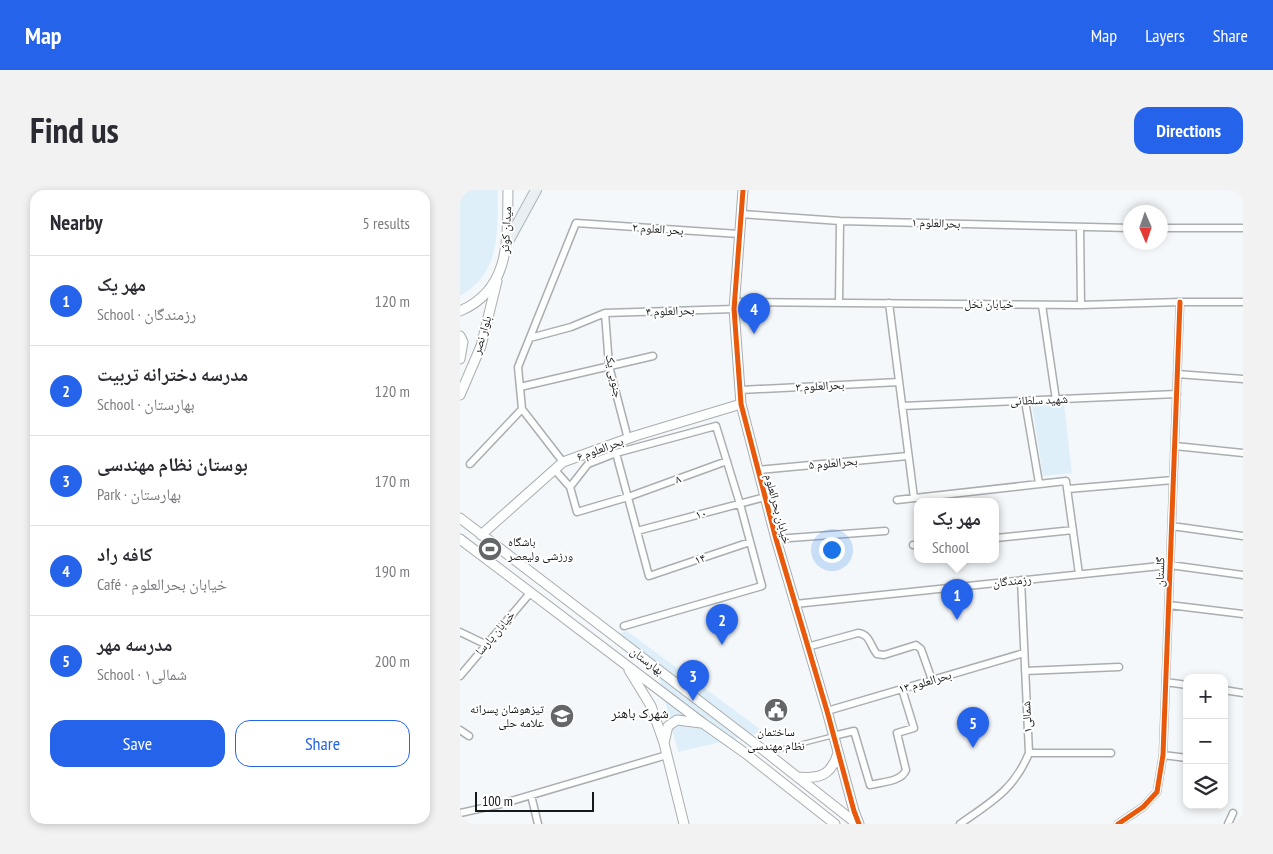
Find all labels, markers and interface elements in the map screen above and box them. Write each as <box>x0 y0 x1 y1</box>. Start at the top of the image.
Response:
text: Map <box>25 20 62 51</box>
text: Map <box>1091 24 1117 47</box>
text: Layers <box>1145 24 1185 47</box>
text: Share <box>1213 24 1248 47</box>
text: Find us <box>30 107 119 153</box>
button: Directions <box>1134 107 1243 154</box>
north arrow <box>1123 205 1168 250</box>
street label: میدان کوثر <box>497 206 514 255</box>
text: Nearby <box>50 209 103 236</box>
text: 5 results <box>363 213 410 233</box>
street label: بحرالعلوم ۱ <box>911 214 961 232</box>
street label: بحر العلوم ۲ <box>632 219 684 239</box>
text: مهر یک <box>97 272 146 296</box>
text: 1 <box>62 291 70 311</box>
text: 120 m <box>375 291 410 311</box>
pin: 4 <box>738 293 770 334</box>
street label: خیابان نخل <box>964 296 1014 311</box>
street label: بحرالعلوم ۴ <box>645 302 695 320</box>
text: School · رزمندگان <box>97 304 196 324</box>
street label: بلوار نصر <box>468 314 495 357</box>
street label: جنوبی یک <box>602 353 627 400</box>
text: مدرسه دخترانه تربیت <box>97 362 248 386</box>
street label: بحرالعلوم ۳ <box>795 377 845 395</box>
text: 2 <box>62 381 70 401</box>
text: 120 m <box>375 381 410 401</box>
street label: شهید سلطانی <box>1010 391 1068 408</box>
text: School · بهارستان <box>97 394 195 414</box>
street label: بحرالعلوم ۶ <box>574 433 626 465</box>
text: بوستان نظام مهندسی <box>97 452 248 476</box>
street label: بحرالعلوم ۵ <box>808 453 858 473</box>
street label: ۸ <box>673 470 683 486</box>
text: 3 <box>62 471 70 491</box>
text: 170 m <box>375 471 410 491</box>
street label: خیابان بحرالعلوم <box>761 472 795 546</box>
text: Park · بهارستان <box>97 484 181 504</box>
popup <box>914 498 999 563</box>
street label: ۱۰ <box>694 505 708 522</box>
text: مهر یک <box>932 506 981 530</box>
place label: باشگاه ورزشی ولیعصر <box>507 534 573 563</box>
sports icon: باشگاه ورزشی ولیعصر <box>477 536 503 562</box>
your location <box>819 537 845 563</box>
text: School <box>932 537 969 557</box>
text: کافه راد <box>97 542 153 566</box>
street label: ۱۴ <box>692 550 707 567</box>
street label: گلستان <box>1151 557 1168 587</box>
text: 4 <box>62 561 70 581</box>
text: 190 m <box>375 561 410 581</box>
street label: رزمندگان <box>992 571 1032 590</box>
text: Café · خیابان بحرالعلوم <box>97 574 227 594</box>
pin: 1 <box>941 579 973 620</box>
pin: 2 <box>706 604 738 645</box>
street label: خیابان پارسا <box>472 607 518 658</box>
text: مدرسه مهر <box>97 632 172 656</box>
street label: بهارستان <box>627 643 667 678</box>
text: 5 <box>62 651 70 671</box>
text: 200 m <box>375 651 410 671</box>
pin: 3 <box>677 660 709 701</box>
text: School · شمالی۱ <box>97 664 187 684</box>
street label: بحرالعلوم ۱۳ <box>897 667 953 697</box>
map controls <box>1183 674 1228 809</box>
button: + <box>1183 674 1228 719</box>
public building icon: ساختمان نظام مهندسی <box>763 697 789 723</box>
place label: تیزهوشان پسرانه علامه حلی <box>470 701 544 730</box>
street label: شمالی۱ <box>1018 701 1035 733</box>
school or university icon: تیزهوشان پسرانه علامه حلی <box>549 703 575 729</box>
district label: شهرک باهنر <box>610 704 669 722</box>
pin: 5 <box>957 707 989 748</box>
button: − <box>1183 719 1228 764</box>
button: Save <box>50 720 225 767</box>
button: Share <box>235 720 410 767</box>
place label: ساختمان نظام مهندسی <box>747 724 805 754</box>
button: layers <box>1183 764 1228 809</box>
scale bar <box>475 789 594 812</box>
text: 100 m <box>482 792 513 810</box>

